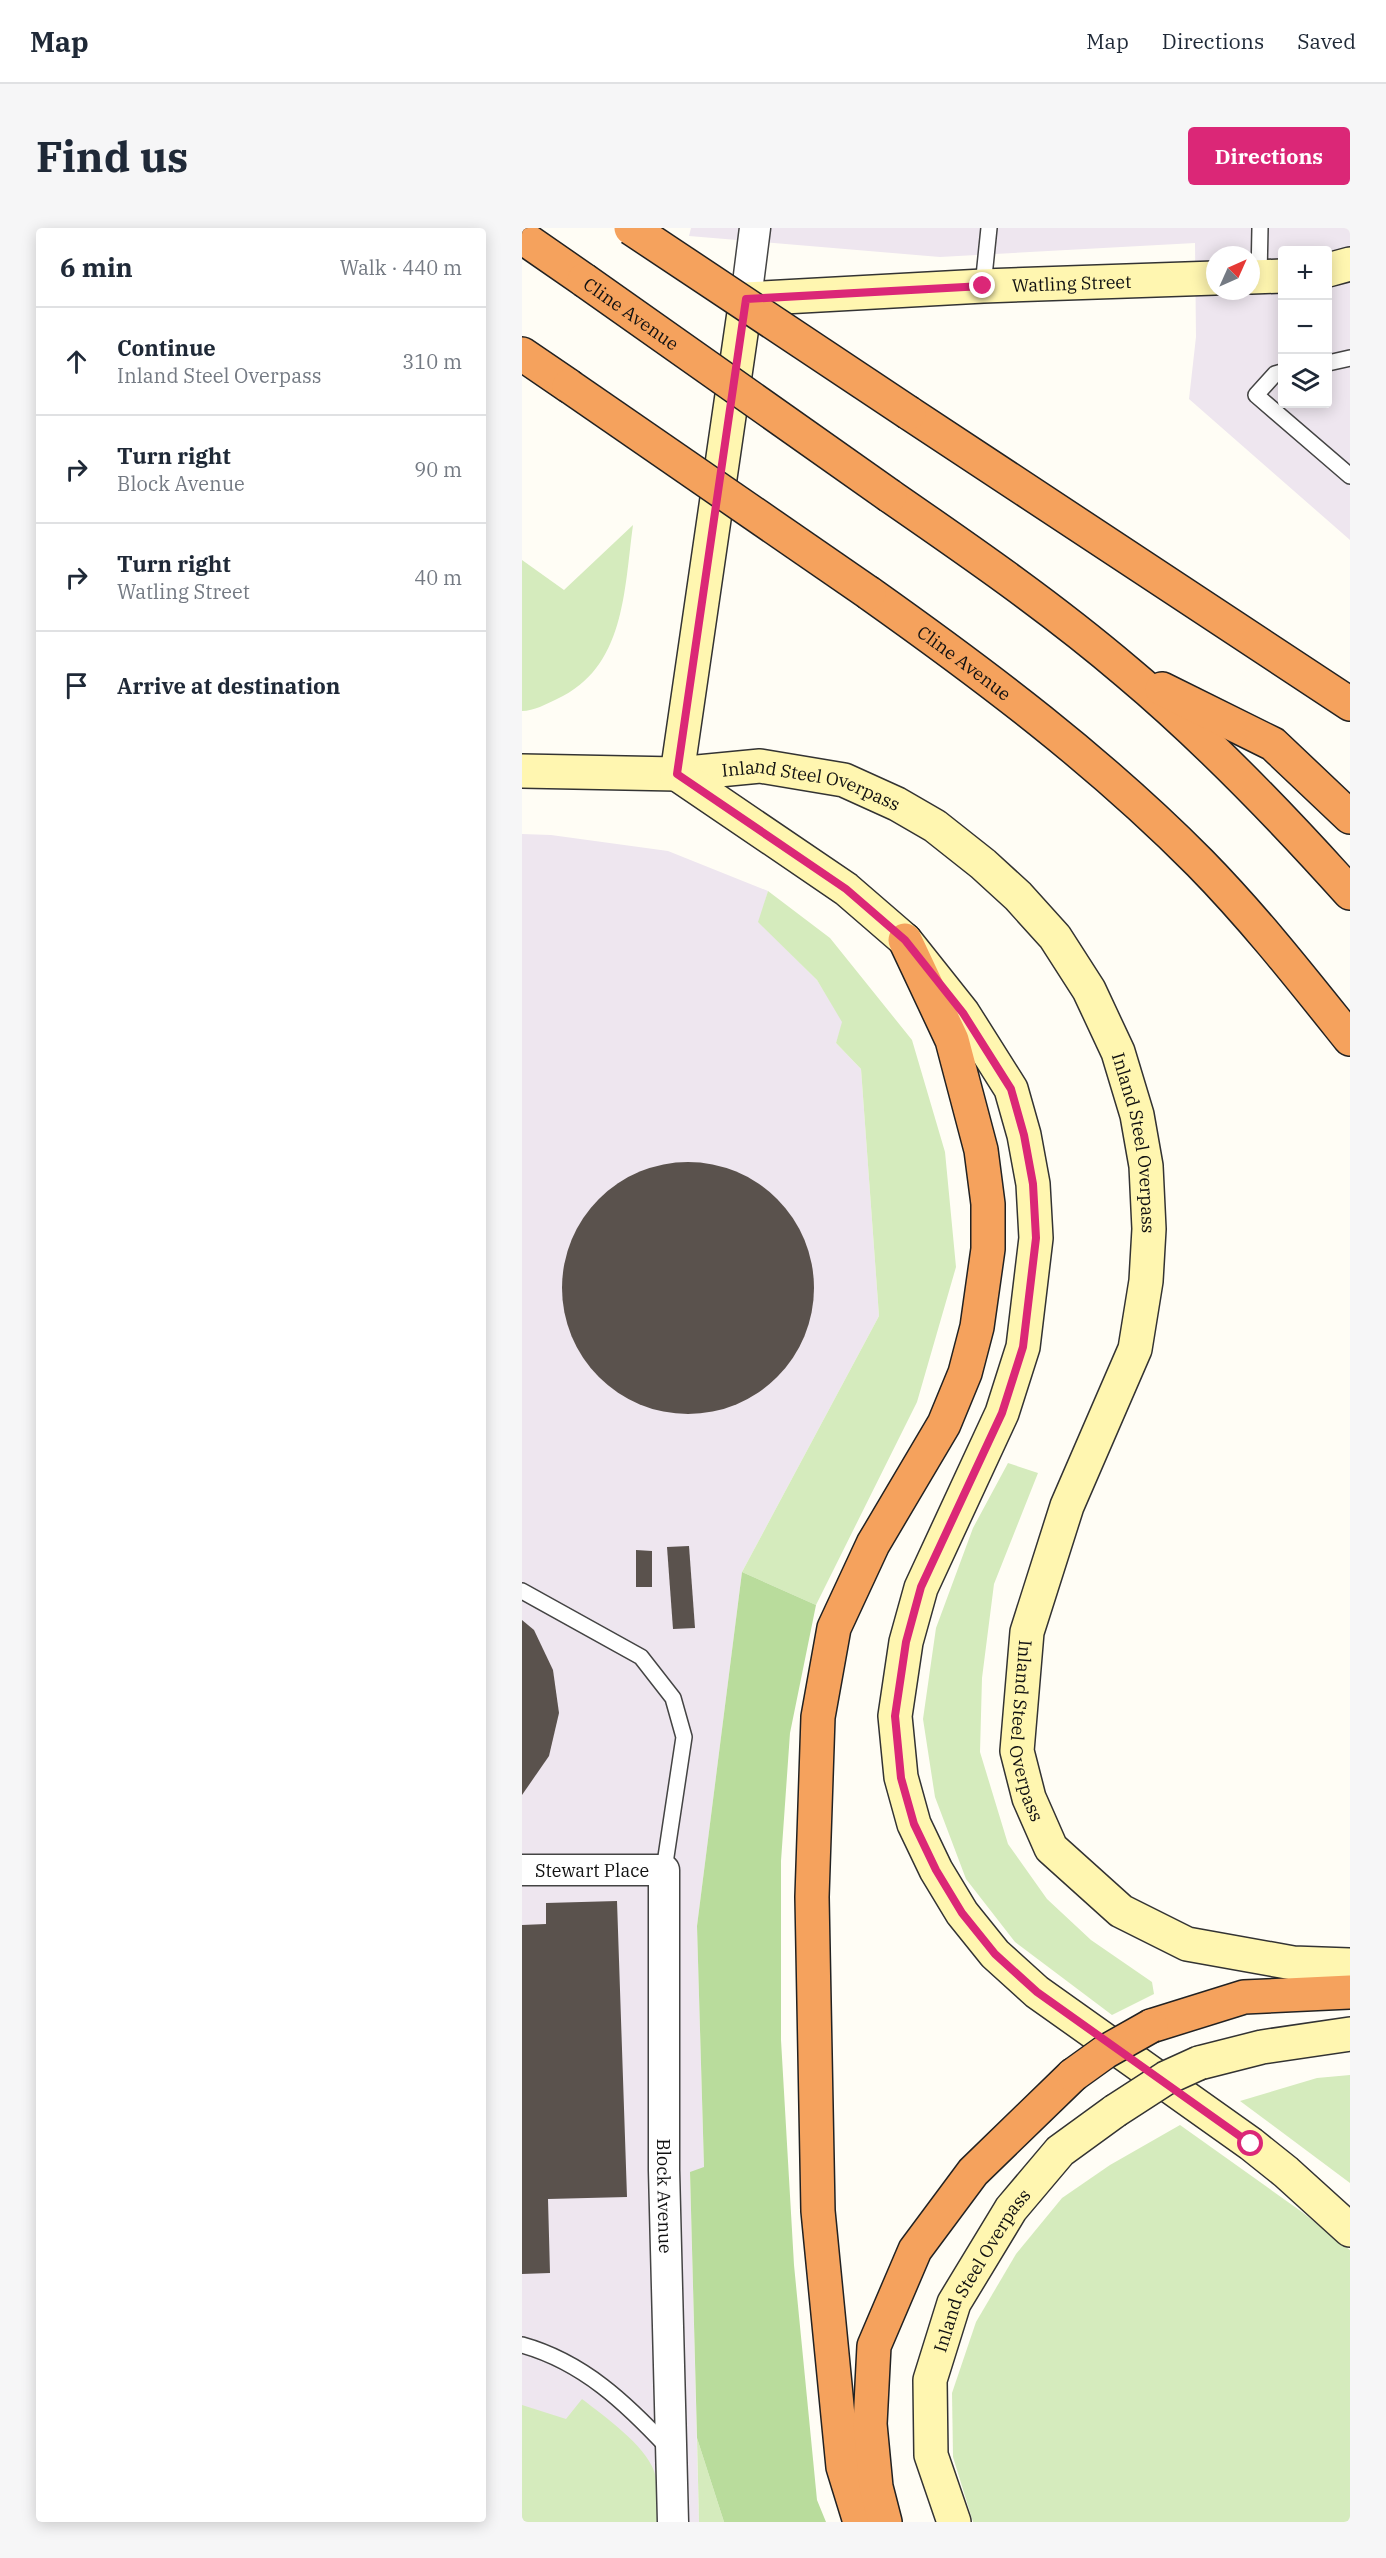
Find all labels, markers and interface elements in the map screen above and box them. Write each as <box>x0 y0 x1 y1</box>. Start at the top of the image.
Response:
text: Map <box>30 23 89 60</box>
text: Map <box>1086 27 1129 55</box>
text: Directions <box>1162 27 1264 55</box>
text: Saved <box>1297 27 1356 55</box>
button: Directions <box>1188 127 1350 185</box>
text: Find us <box>36 129 188 184</box>
north arrow <box>1206 246 1260 300</box>
map controls <box>1278 246 1332 408</box>
button: + <box>1278 246 1332 300</box>
text: 6 min <box>60 250 133 284</box>
text: Walk · 440 m <box>340 254 462 281</box>
street label: Watling Street <box>1011 269 1132 296</box>
street label: Cline Avenue <box>579 272 684 355</box>
route end <box>969 272 995 298</box>
button: − <box>1278 300 1332 354</box>
text: Continue <box>117 333 216 362</box>
icon: ahead <box>60 345 93 378</box>
text: 310 m <box>402 348 462 375</box>
button: layers <box>1278 354 1332 408</box>
text: Inland Steel Overpass <box>117 362 321 389</box>
text: Turn right <box>117 441 231 470</box>
icon: right <box>60 453 93 486</box>
text: 90 m <box>414 456 462 483</box>
text: Block Avenue <box>117 470 245 497</box>
text: Turn right <box>117 549 231 578</box>
icon: right <box>60 561 93 594</box>
text: 40 m <box>414 564 462 591</box>
text: Watling Street <box>117 578 250 605</box>
street label: Cline Avenue <box>913 620 1016 705</box>
icon: arrive <box>60 669 93 702</box>
text: Arrive at destination <box>117 671 340 700</box>
street label: Inland Steel Overpass <box>721 754 904 815</box>
street label: Inland Steel Overpass <box>1107 1050 1161 1234</box>
street label: Inland Steel Overpass <box>1004 1639 1049 1825</box>
street label: Stewart Place <box>535 1859 649 1882</box>
route start <box>1237 2130 1263 2156</box>
street label: Block Avenue <box>652 2138 678 2254</box>
street label: Inland Steel Overpass <box>928 2184 1035 2355</box>

